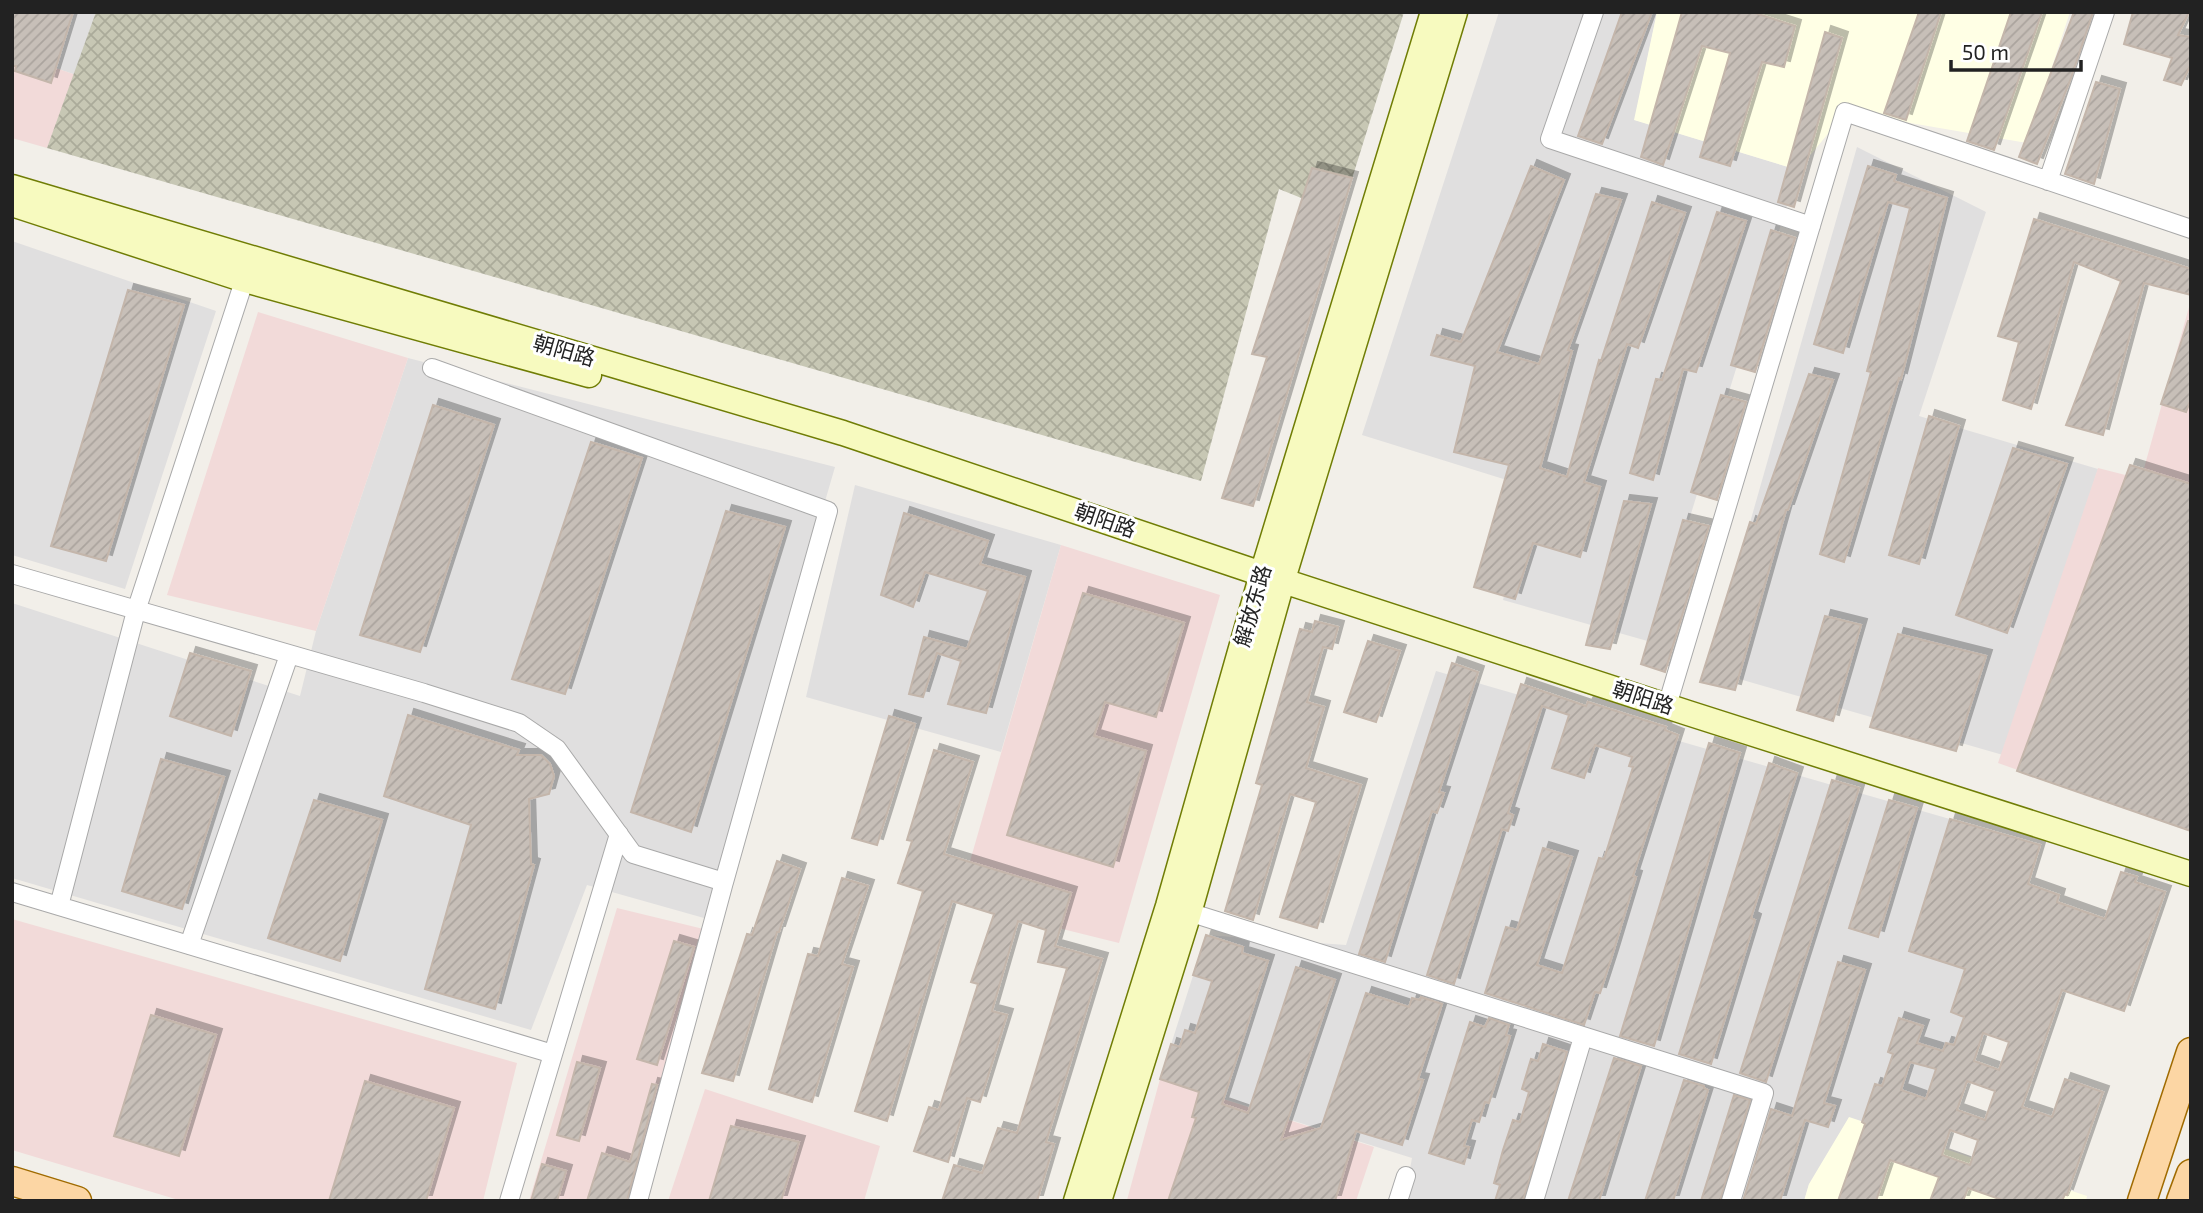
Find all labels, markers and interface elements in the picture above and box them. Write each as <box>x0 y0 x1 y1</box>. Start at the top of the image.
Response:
scale bar <box>1951 28 2080 72</box>
text: 50 m <box>1962 39 2009 64</box>
street label: 朝阳路 <box>531 329 598 370</box>
street label: 朝阳路 <box>1072 498 1139 542</box>
street label: 解放东路 <box>1228 562 1275 649</box>
street label: 朝阳路 <box>1610 675 1677 718</box>

